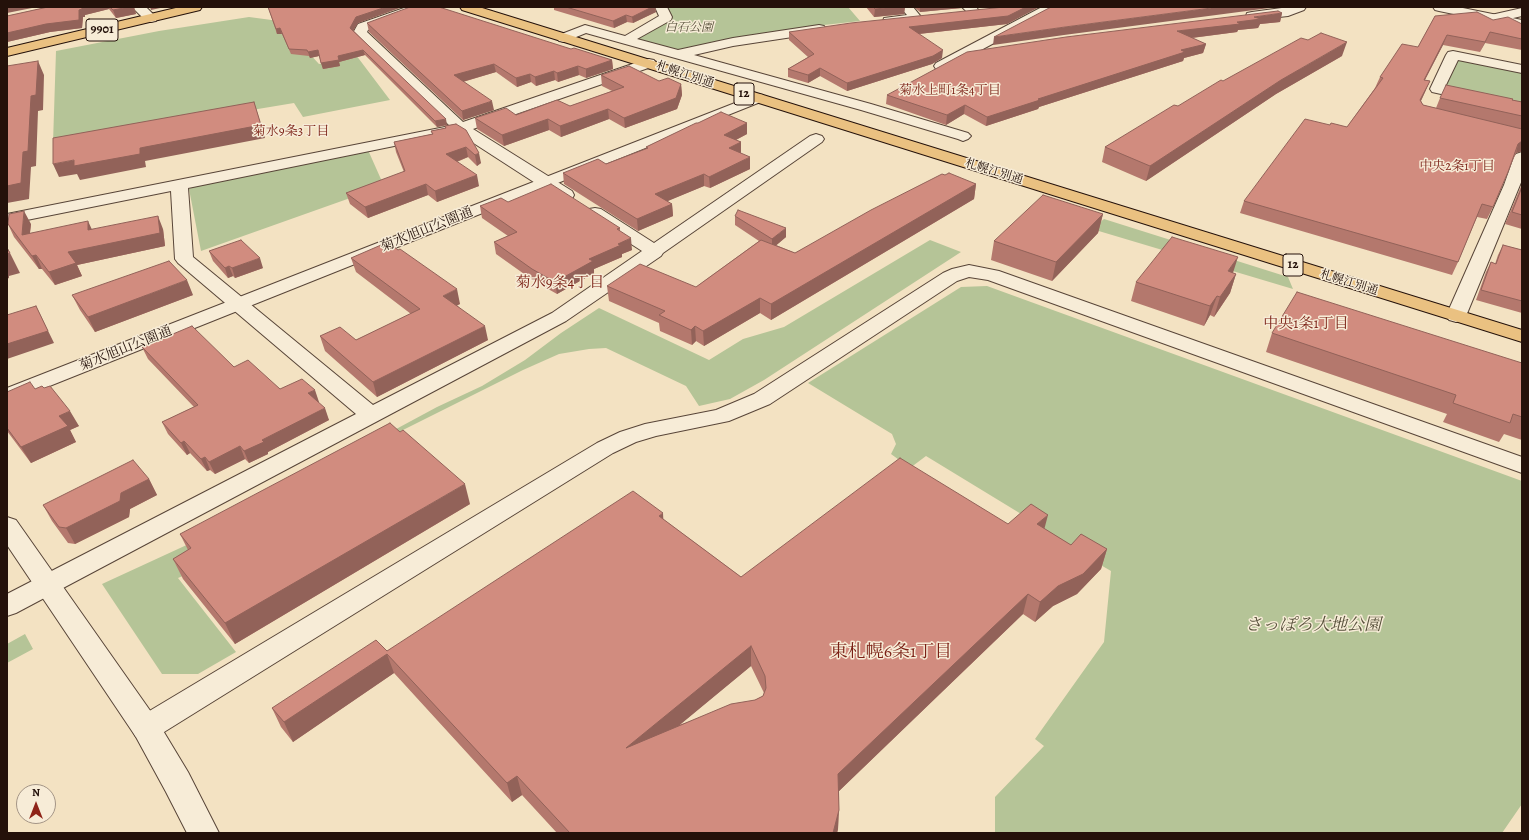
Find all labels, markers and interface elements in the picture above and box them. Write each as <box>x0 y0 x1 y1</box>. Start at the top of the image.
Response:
road number: 9901 <box>86 19 118 41</box>
park label: 白石公園 <box>665 21 713 35</box>
street label: 札幌江別通 <box>654 59 716 91</box>
road number: 12 <box>734 83 754 105</box>
district label: 菊水上町1条4丁目 <box>899 83 1001 99</box>
district label: 菊水9条3丁目 <box>253 124 329 140</box>
street label: 札幌江別通 <box>963 156 1025 188</box>
district label: 中央2条1丁目 <box>1419 159 1495 175</box>
street label: 菊水旭山公園通 <box>378 204 476 256</box>
road number: 12 <box>1283 254 1303 276</box>
street label: 札幌江別通 <box>1318 267 1380 299</box>
district label: 菊水9条4丁目 <box>516 274 604 292</box>
district label: 中央1条1丁目 <box>1263 315 1349 333</box>
street label: 菊水旭山公園通 <box>77 323 175 375</box>
park label: さっぽろ大地公園 <box>1245 616 1381 636</box>
district label: 東札幌6条1丁目 <box>830 642 952 664</box>
north arrow <box>16 784 56 824</box>
text: N <box>32 785 40 800</box>

